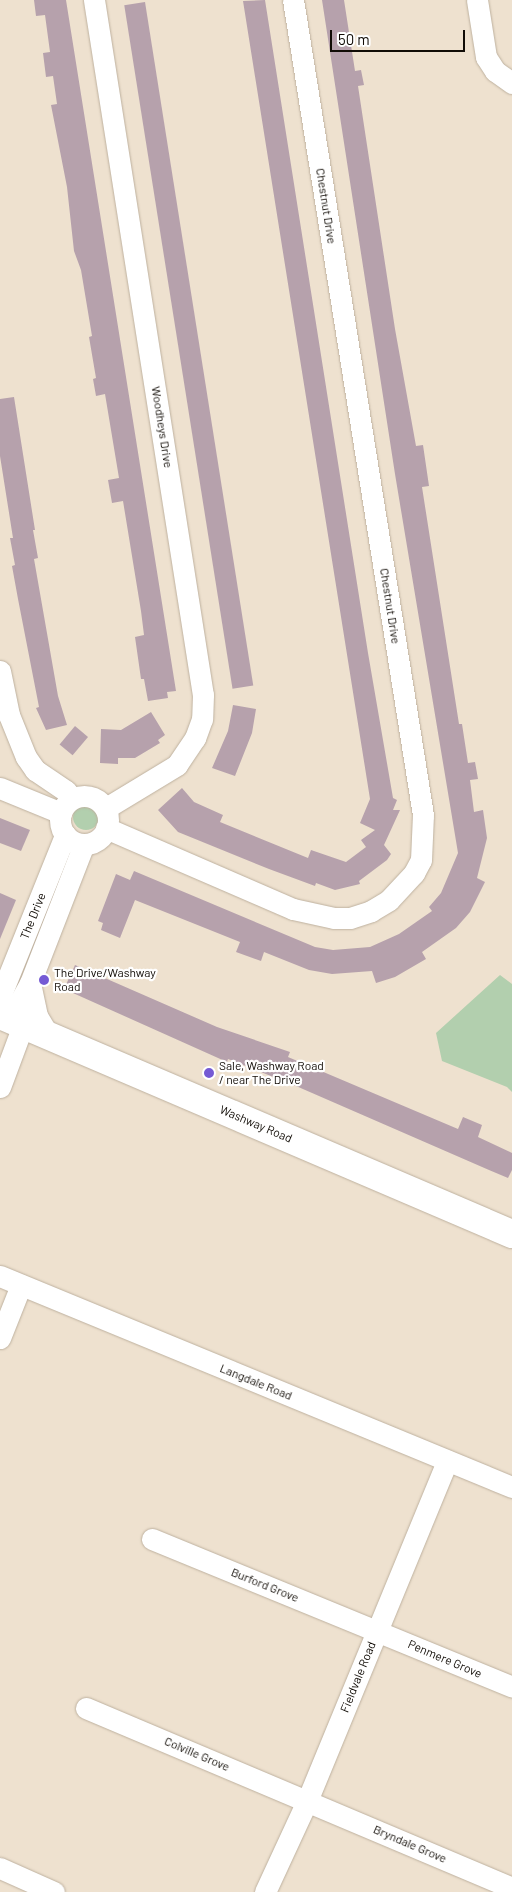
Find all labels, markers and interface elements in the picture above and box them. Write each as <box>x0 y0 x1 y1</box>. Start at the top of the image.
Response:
scale bar <box>332 20 467 52</box>
text: 50 m <box>338 30 370 48</box>
street label: Chestnut Drive <box>313 167 339 245</box>
street label: Woodheys Drive <box>148 385 176 469</box>
street label: Chestnut Drive <box>377 567 403 645</box>
street label: The Drive <box>17 891 49 941</box>
place label: The Drive/Washway Road <box>54 966 156 994</box>
marker: The Drive/Washway Road <box>38 974 50 986</box>
place label: Sale, Washway Road / near The Drive <box>219 1059 324 1087</box>
marker: Sale, Washway Road / near The Drive <box>203 1067 215 1079</box>
street label: Washway Road <box>218 1102 294 1146</box>
street label: Langdale Road <box>218 1361 294 1403</box>
street label: Burford Grove <box>229 1565 301 1605</box>
street label: Penmere Grove <box>406 1637 484 1681</box>
street label: Fieldvale Road <box>337 1639 379 1715</box>
street label: Colville Grove <box>162 1734 232 1774</box>
street label: Bryndale Grove <box>371 1822 449 1866</box>

